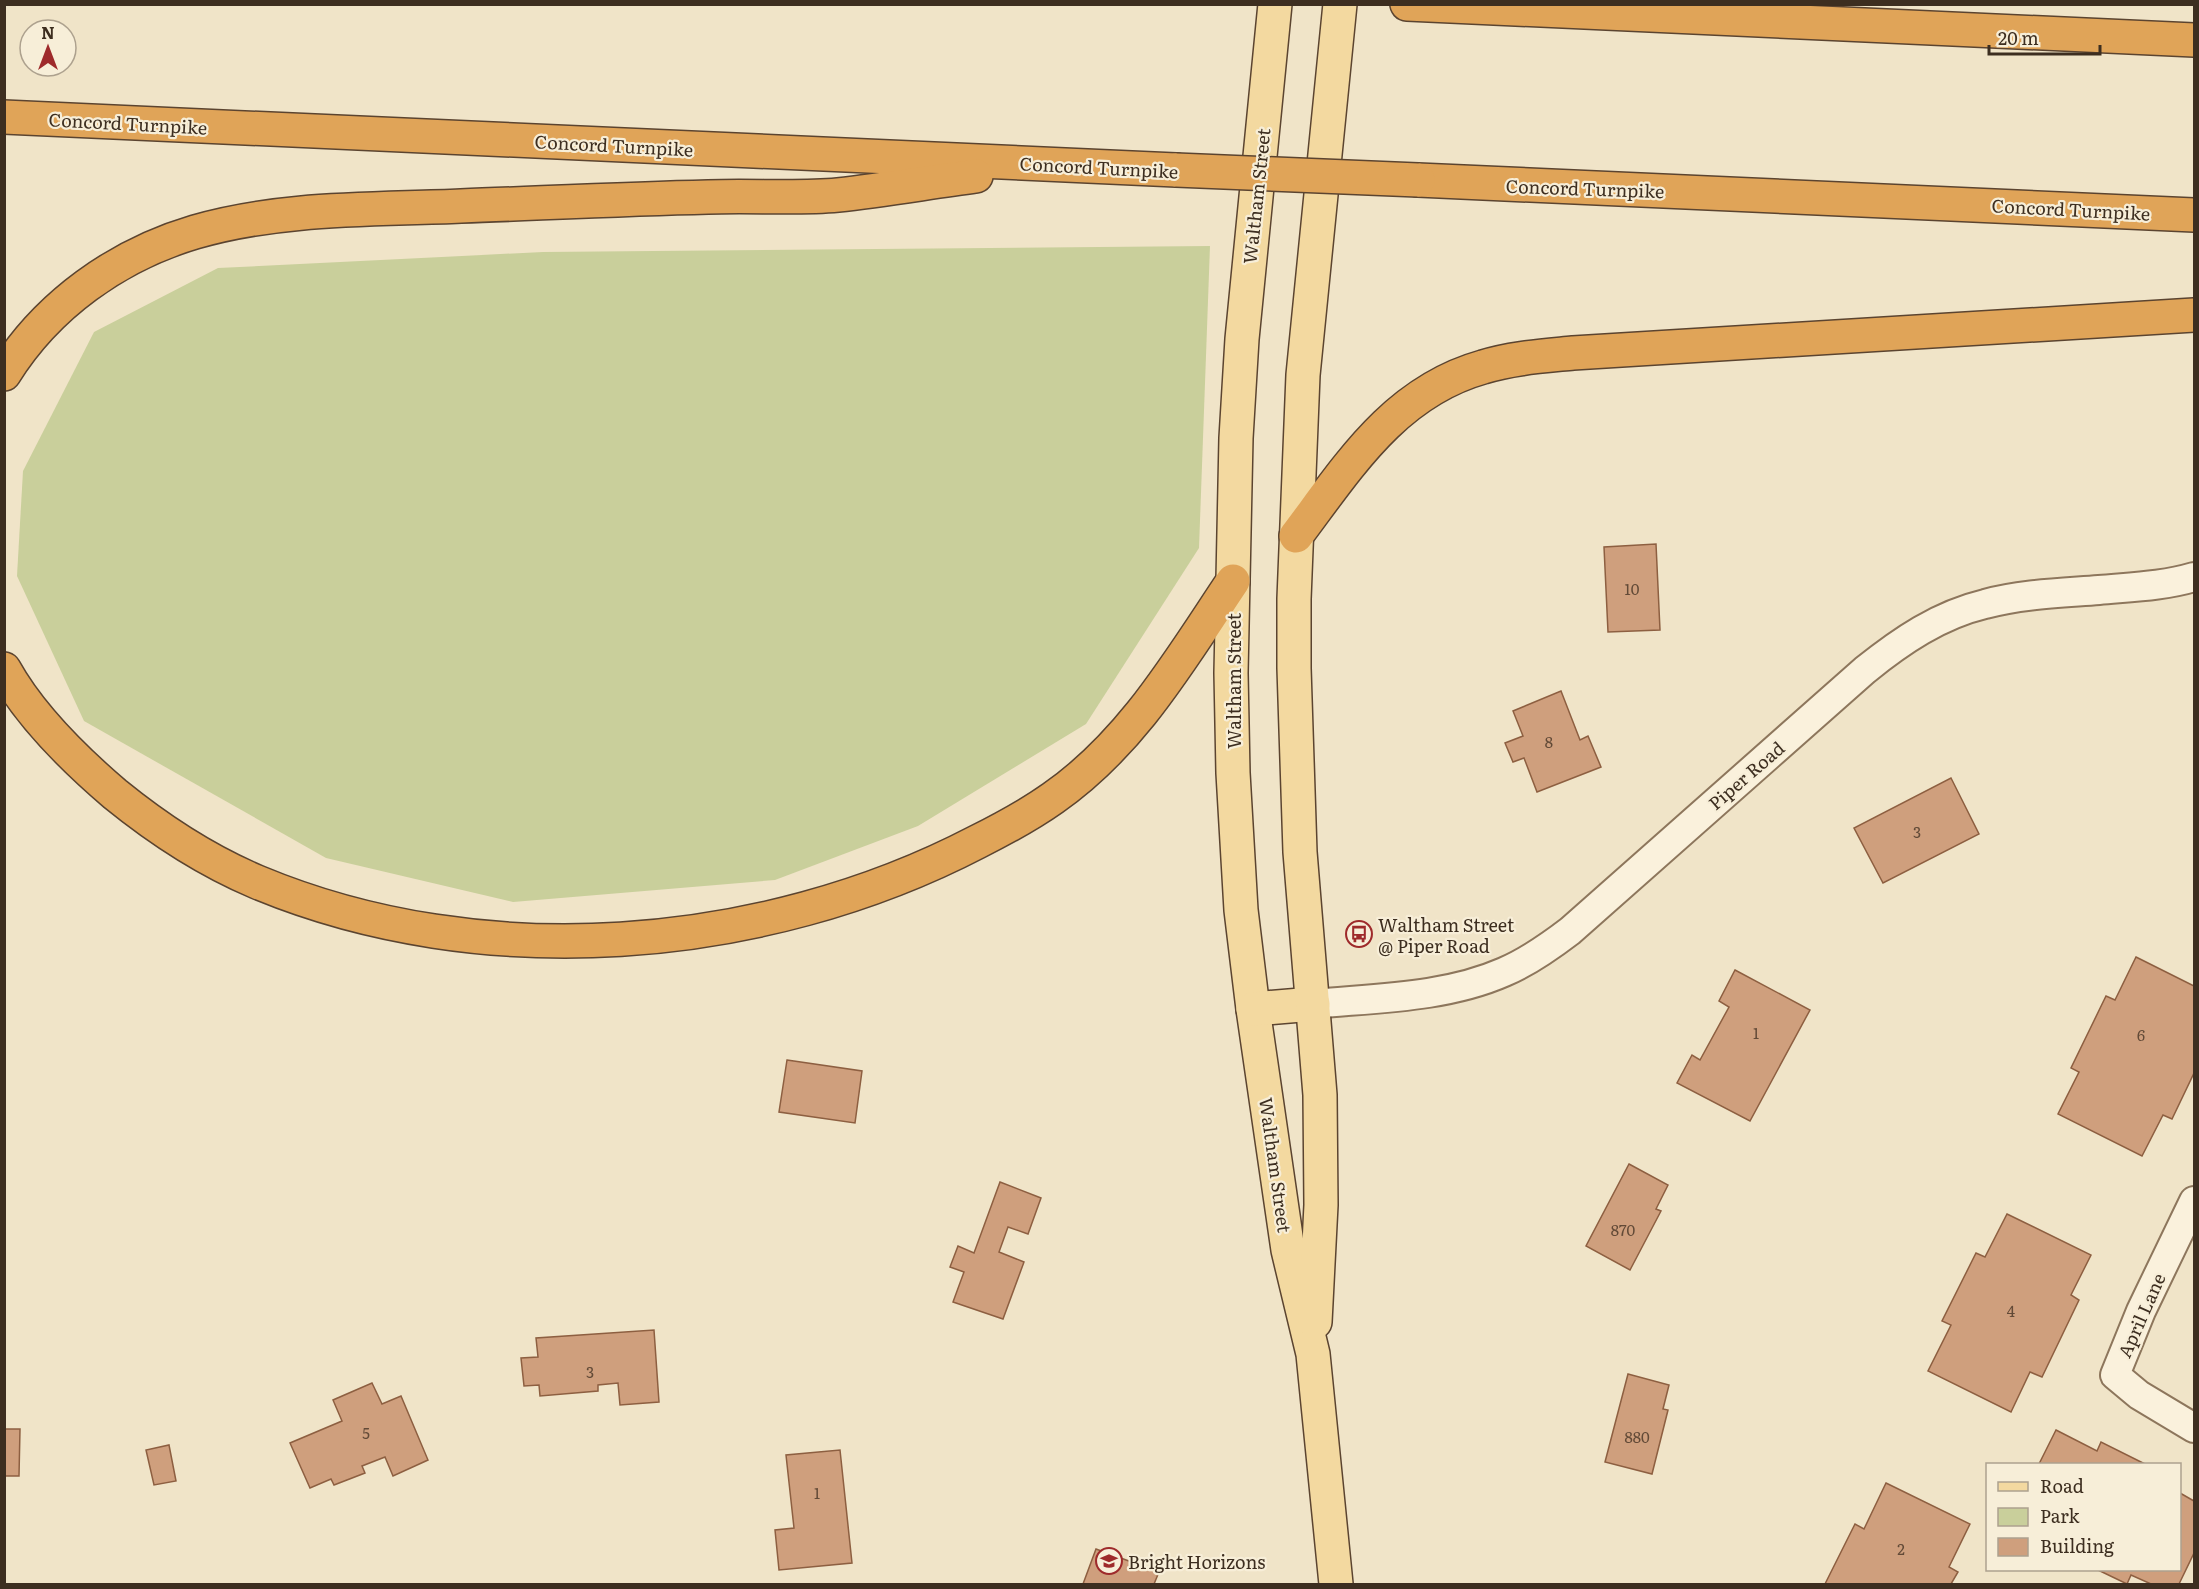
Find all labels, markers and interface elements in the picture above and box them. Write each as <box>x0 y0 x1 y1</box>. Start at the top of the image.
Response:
north arrow <box>18 18 78 78</box>
scale bar <box>1989 18 2100 56</box>
text: N <box>41 20 55 44</box>
text: 20 m <box>1998 24 2039 51</box>
street label: Concord Turnpike <box>48 105 208 141</box>
street label: Waltham Street <box>1235 126 1277 265</box>
street label: Concord Turnpike <box>534 127 694 163</box>
street label: Concord Turnpike <box>1019 149 1179 185</box>
street label: Concord Turnpike <box>1505 172 1665 204</box>
street label: Concord Turnpike <box>1991 191 2151 227</box>
house number: 10 <box>1625 577 1640 600</box>
street label: Waltham Street <box>1220 612 1247 749</box>
house number: 8 <box>1545 730 1553 753</box>
street label: Piper Road <box>1702 734 1790 816</box>
house number: 3 <box>1913 820 1921 843</box>
place label: Waltham Street @ Piper Road <box>1378 911 1515 959</box>
bus stop icon: Waltham Street @ Piper Road <box>1344 919 1374 949</box>
house number: 1 <box>1753 1021 1759 1044</box>
house number: 6 <box>2137 1023 2145 1046</box>
street label: Waltham Street <box>1253 1096 1299 1235</box>
house number: 870 <box>1611 1218 1636 1241</box>
street label: April Lane <box>2110 1268 2172 1362</box>
house number: 4 <box>2007 1299 2015 1322</box>
house number: 3 <box>586 1360 594 1383</box>
house number: 5 <box>362 1421 370 1444</box>
house number: 880 <box>1624 1425 1650 1448</box>
legend <box>1986 1463 2181 1571</box>
text: Road <box>2040 1472 2084 1499</box>
house number: 1 <box>814 1481 820 1504</box>
text: Park <box>2040 1502 2081 1529</box>
text: Building <box>2040 1532 2115 1559</box>
house number: 2 <box>1897 1537 1905 1560</box>
school or university icon: Bright Horizons <box>1094 1546 1124 1576</box>
place label: Bright Horizons <box>1128 1548 1265 1575</box>

